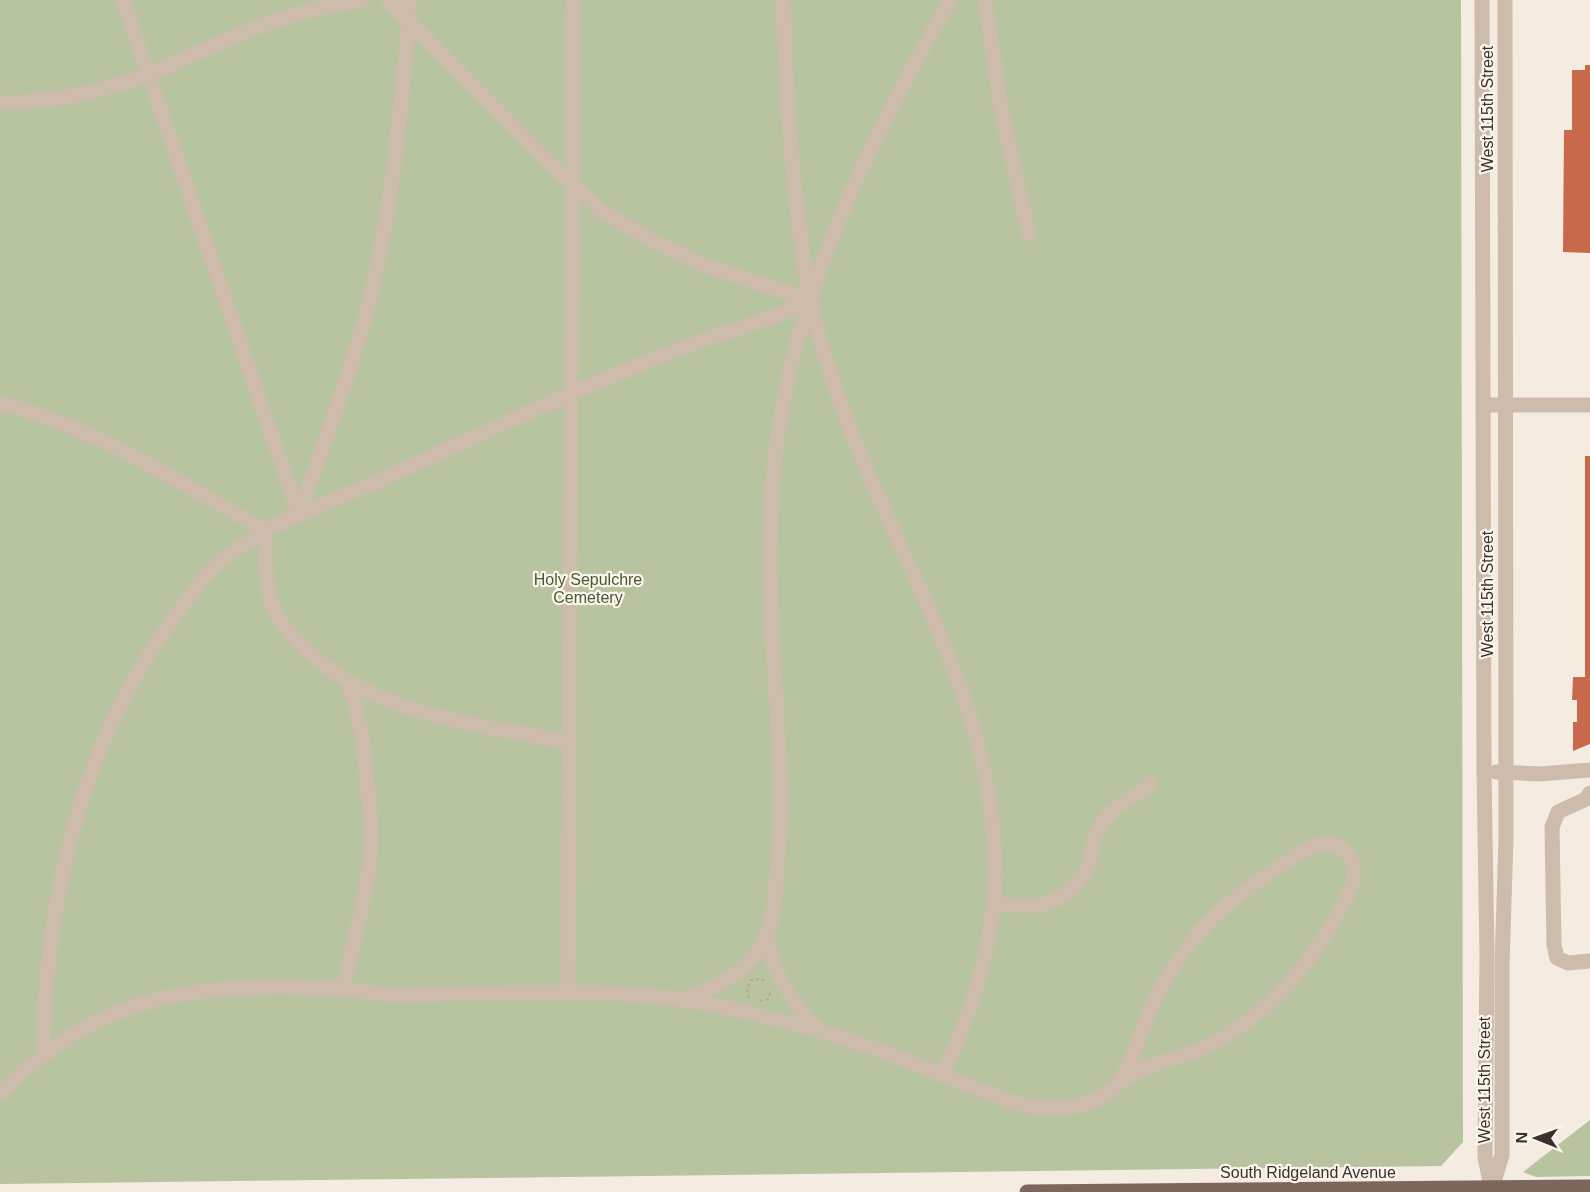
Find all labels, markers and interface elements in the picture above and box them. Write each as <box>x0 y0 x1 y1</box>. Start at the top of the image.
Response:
street label: West 115th Street <box>1479 45 1496 172</box>
street label: West 115th Street <box>1479 530 1496 657</box>
park label: Holy Sepulchre Cemetery <box>534 571 642 606</box>
street label: West 115th Street <box>1476 1016 1493 1143</box>
north arrow <box>1506 1108 1566 1168</box>
text: N <box>1513 1132 1530 1144</box>
street label: South Ridgeland Avenue <box>1220 1164 1396 1181</box>

